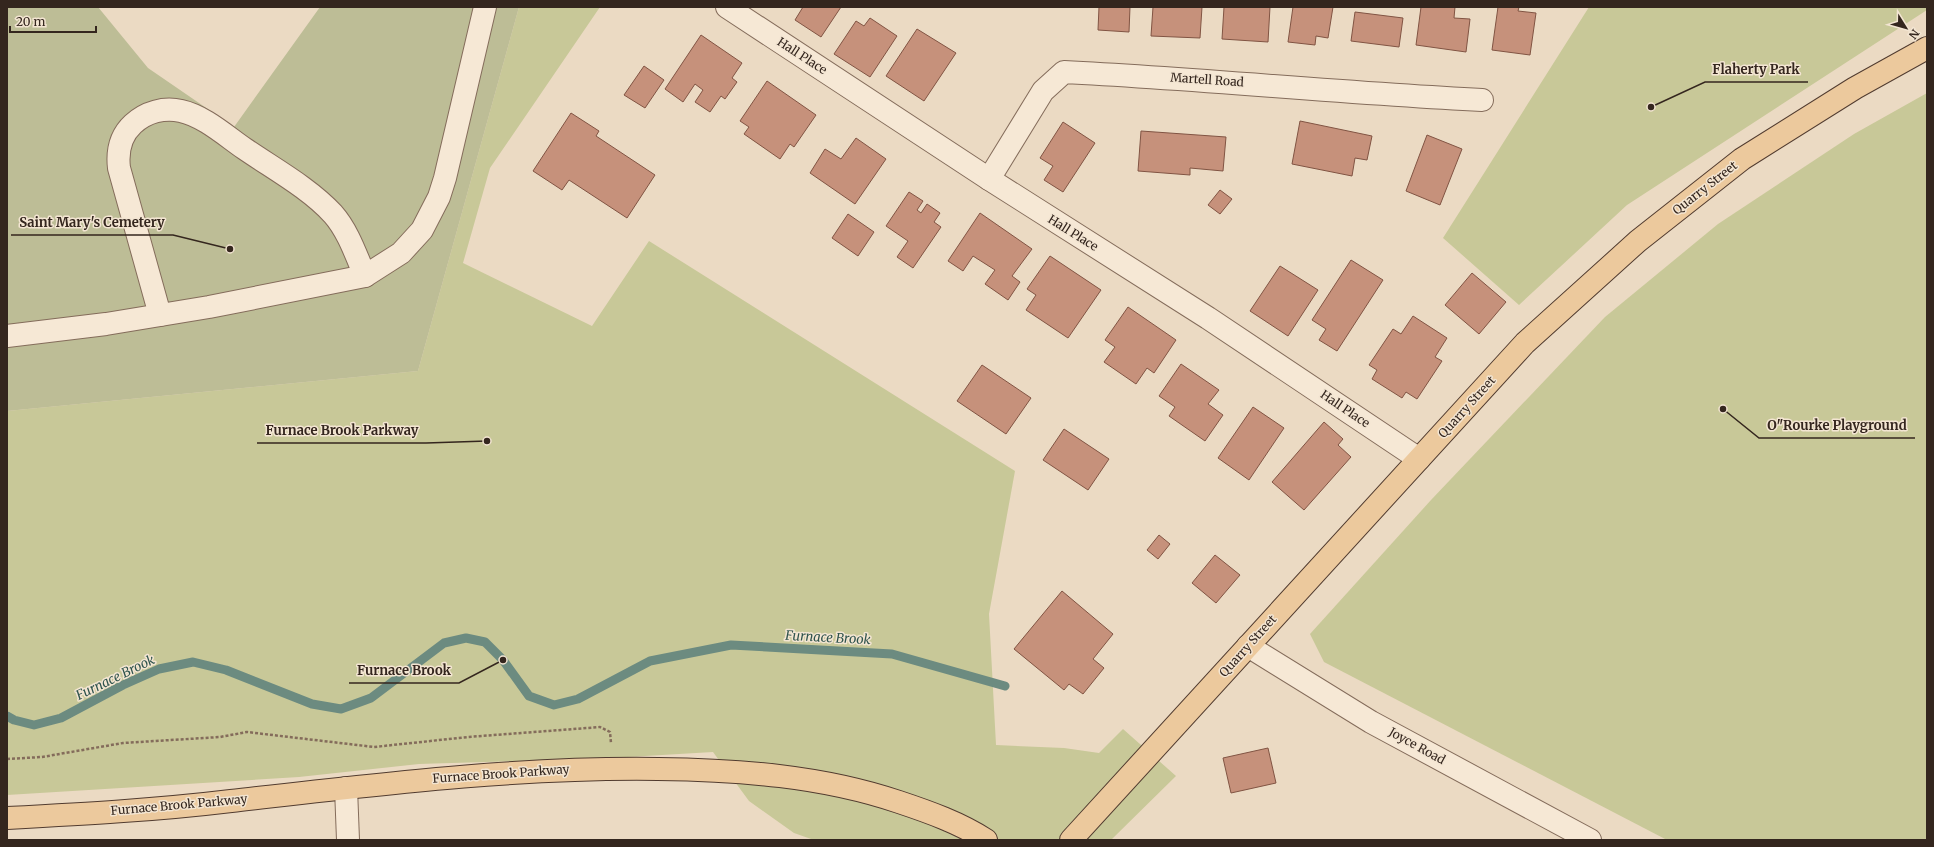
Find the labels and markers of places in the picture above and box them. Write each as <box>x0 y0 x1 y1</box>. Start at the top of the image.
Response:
callout: Flaherty Park <box>1705 57 1808 82</box>
callout: Saint Mary's Cemetery <box>11 210 173 235</box>
callout: O"Rourke Playground <box>1759 413 1915 438</box>
callout: Furnace Brook Parkway <box>257 418 426 443</box>
callout: Furnace Brook <box>349 658 459 683</box>

